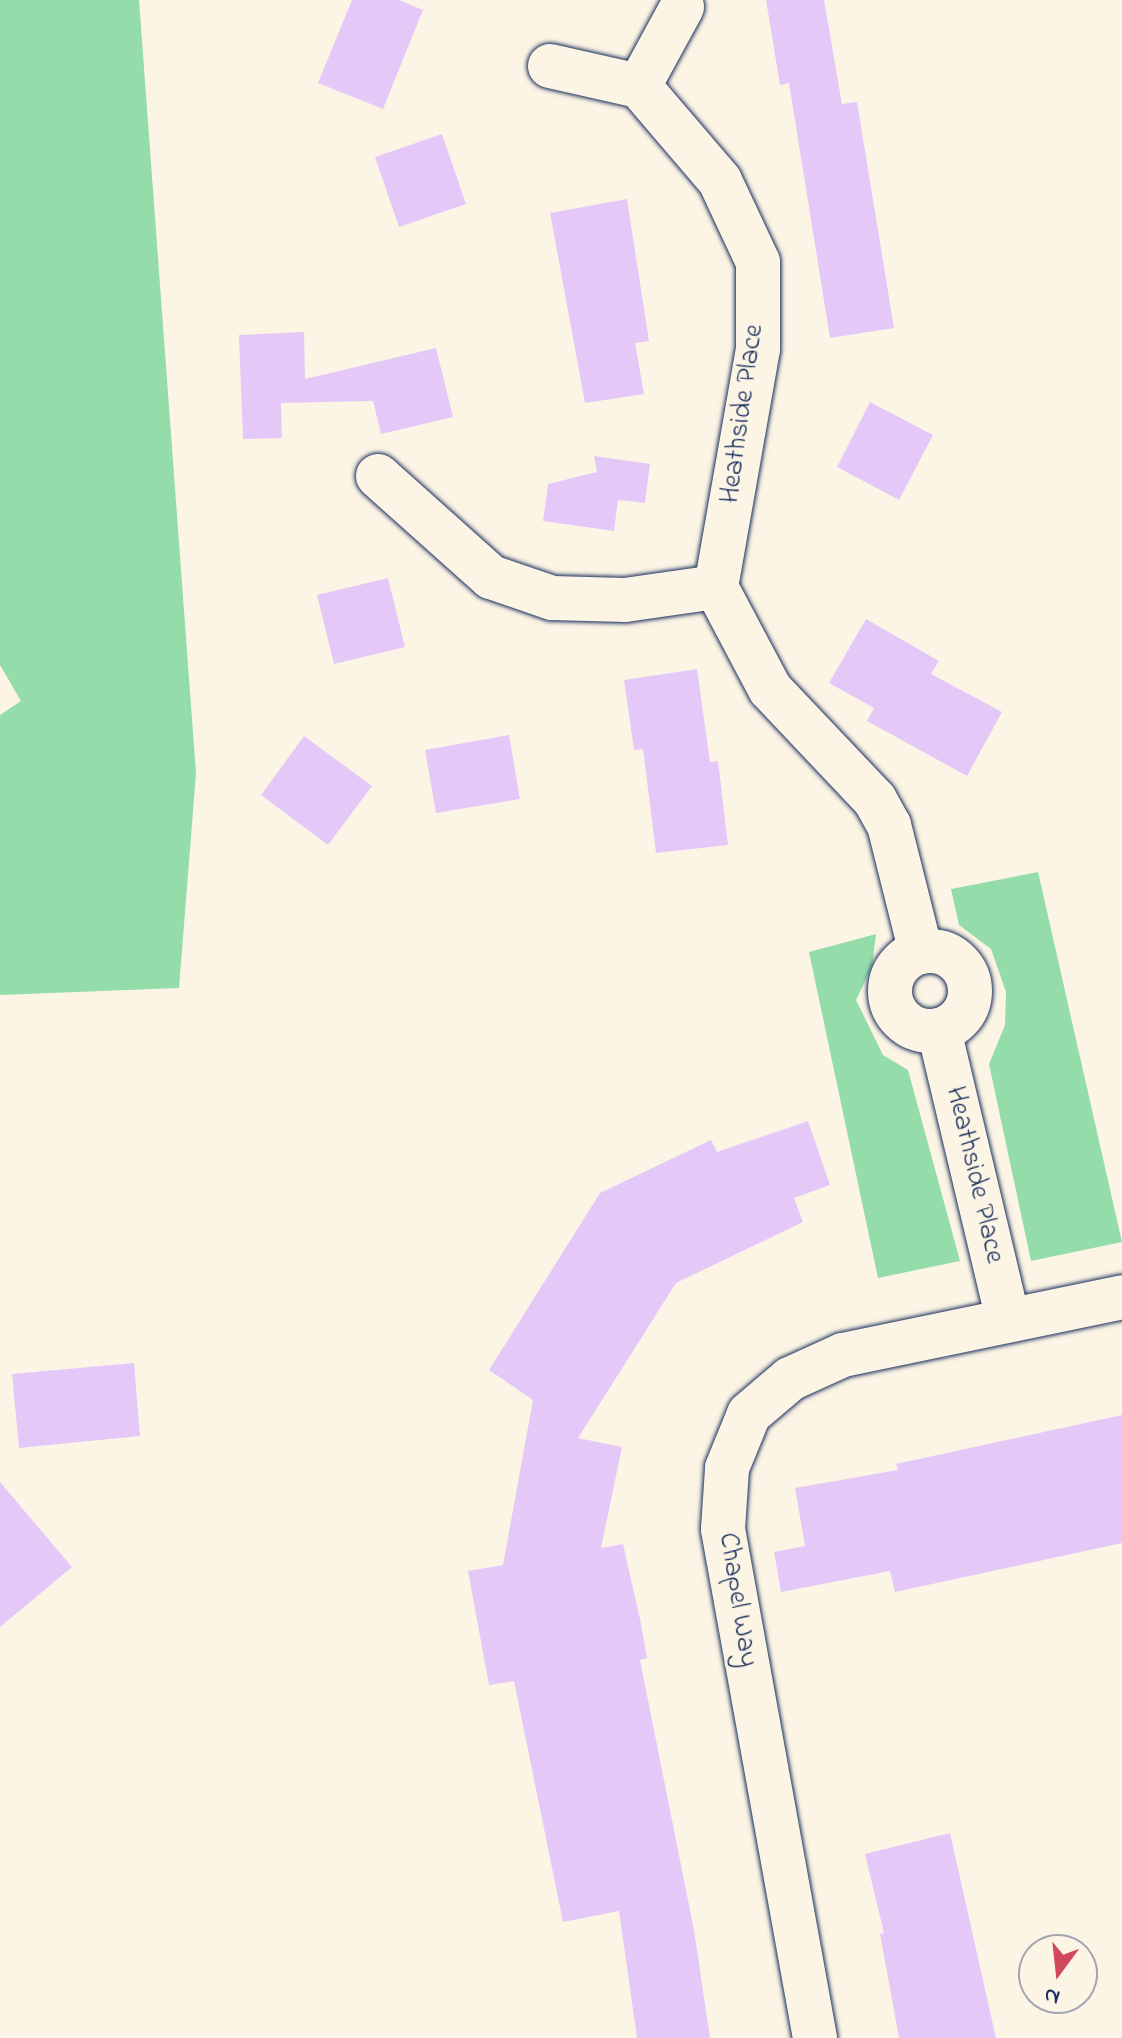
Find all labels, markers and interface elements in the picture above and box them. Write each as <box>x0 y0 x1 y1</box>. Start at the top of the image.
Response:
street label: Heathside Place <box>714 322 772 506</box>
street label: Heathside Place <box>937 1083 1011 1267</box>
street label: Chapel Way <box>710 1530 764 1670</box>
north arrow <box>1018 1934 1098 2014</box>
text: N <box>1041 1978 1064 2013</box>

